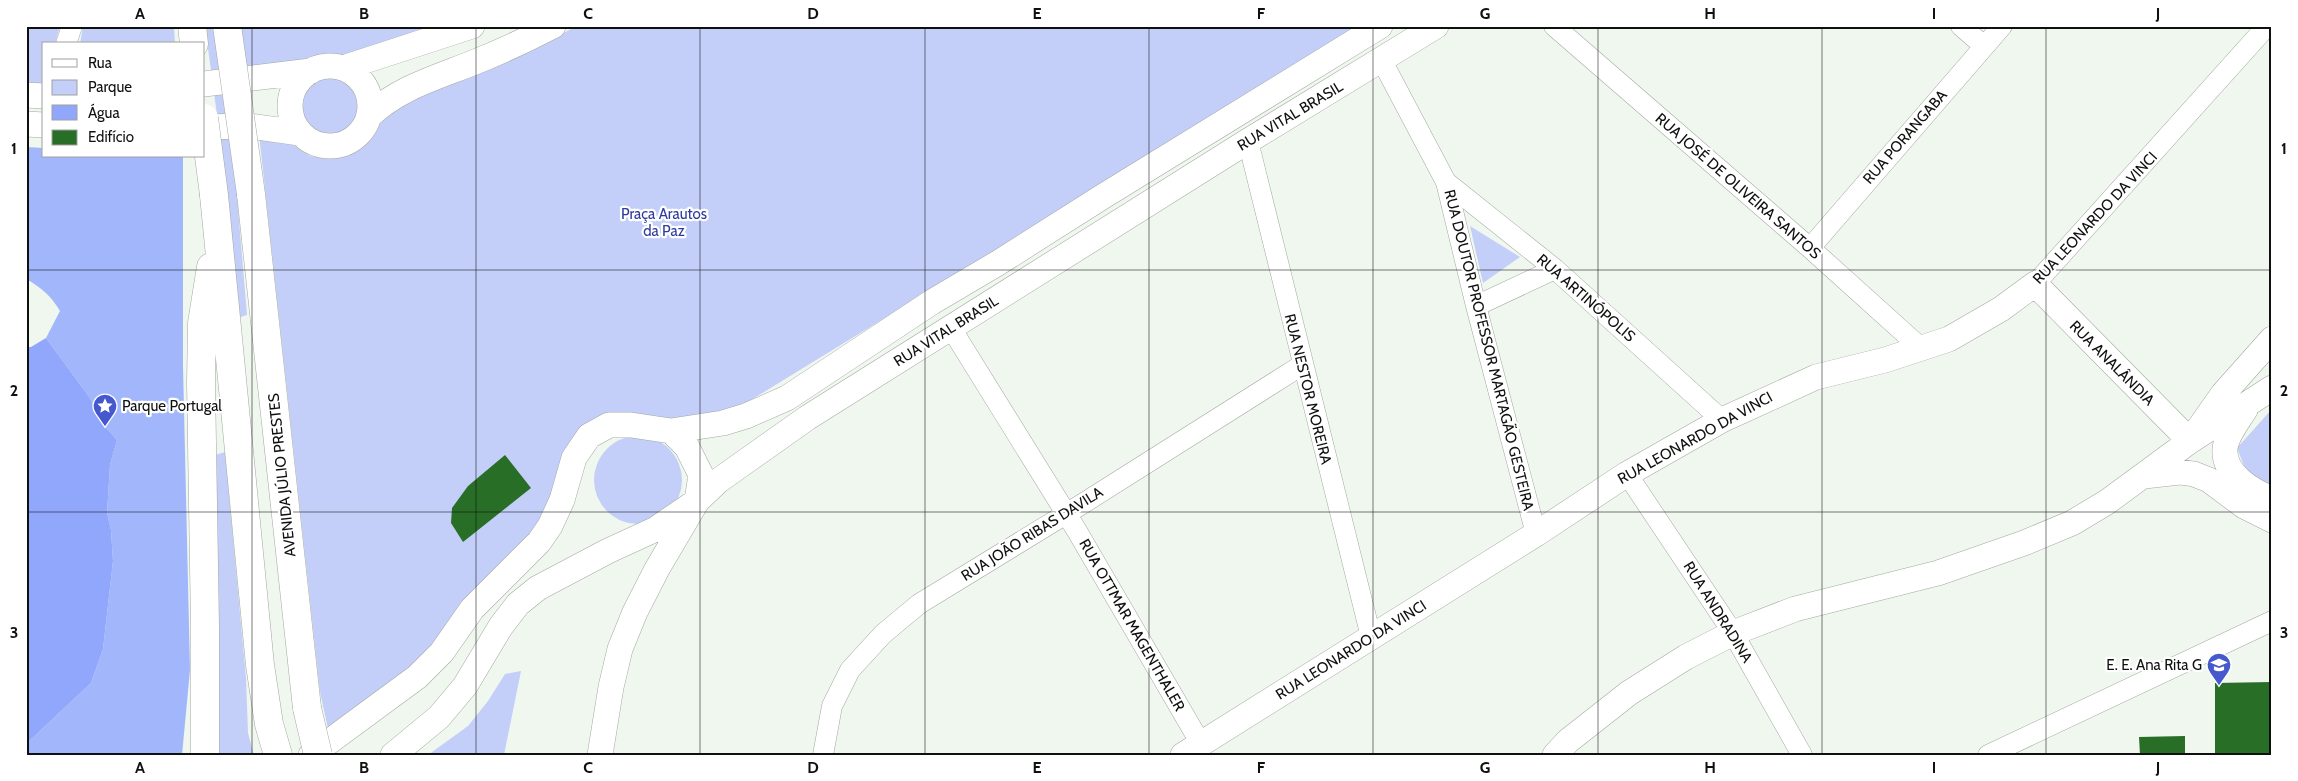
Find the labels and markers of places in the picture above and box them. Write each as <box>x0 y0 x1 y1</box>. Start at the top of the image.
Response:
place icon: Parque Portugal <box>92 393 118 427</box>
place label: Parque Portugal <box>122 397 222 415</box>
school or university icon: E. E. Ana Rita G <box>2206 652 2232 686</box>
place label: E. E. Ana Rita G <box>2106 656 2202 674</box>

